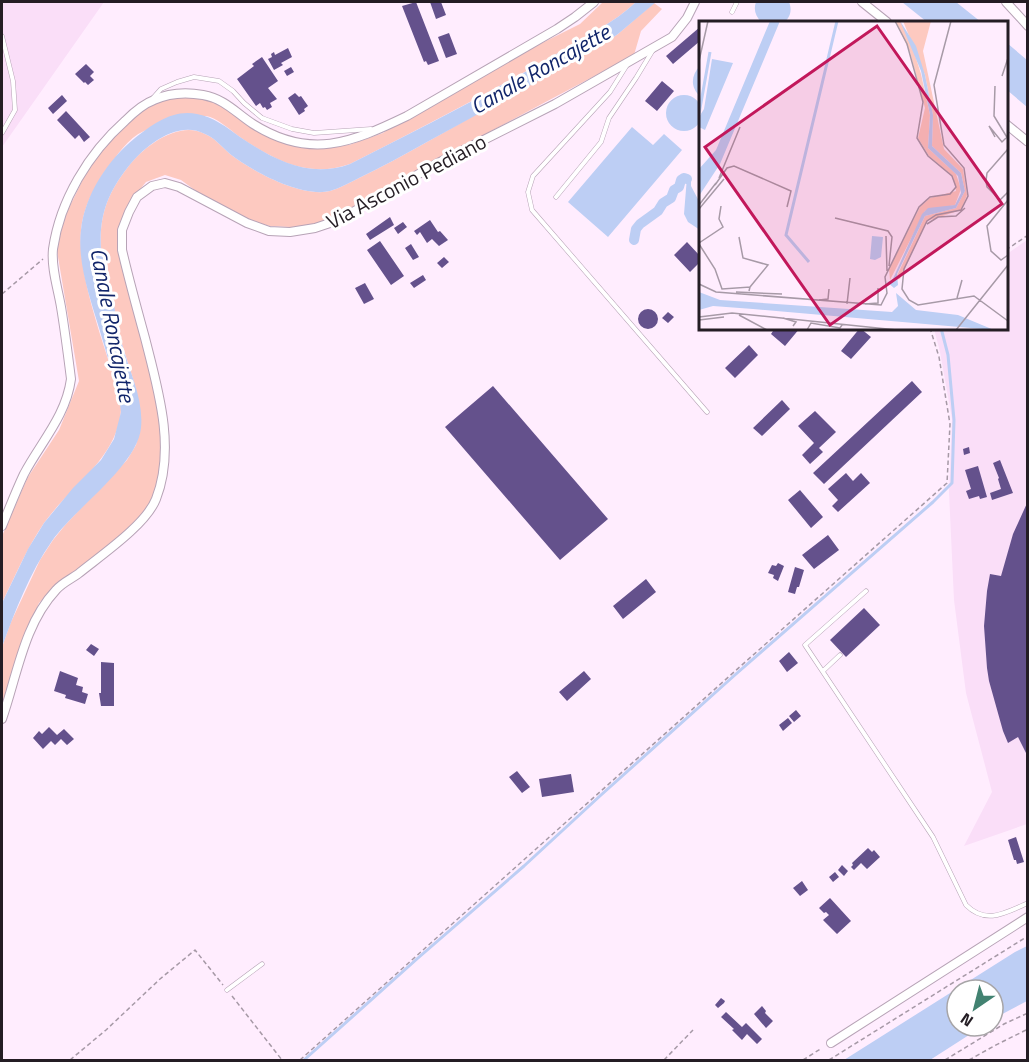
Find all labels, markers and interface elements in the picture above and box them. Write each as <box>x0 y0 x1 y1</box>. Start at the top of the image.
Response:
water label: Canale Roncajette <box>464 14 618 123</box>
inset map <box>699 21 1008 330</box>
street label: Via Asconio Pediano <box>320 125 492 237</box>
water label: Canale Roncajette <box>81 245 145 407</box>
north arrow <box>945 978 1005 1038</box>
text: N <box>955 1007 978 1033</box>

